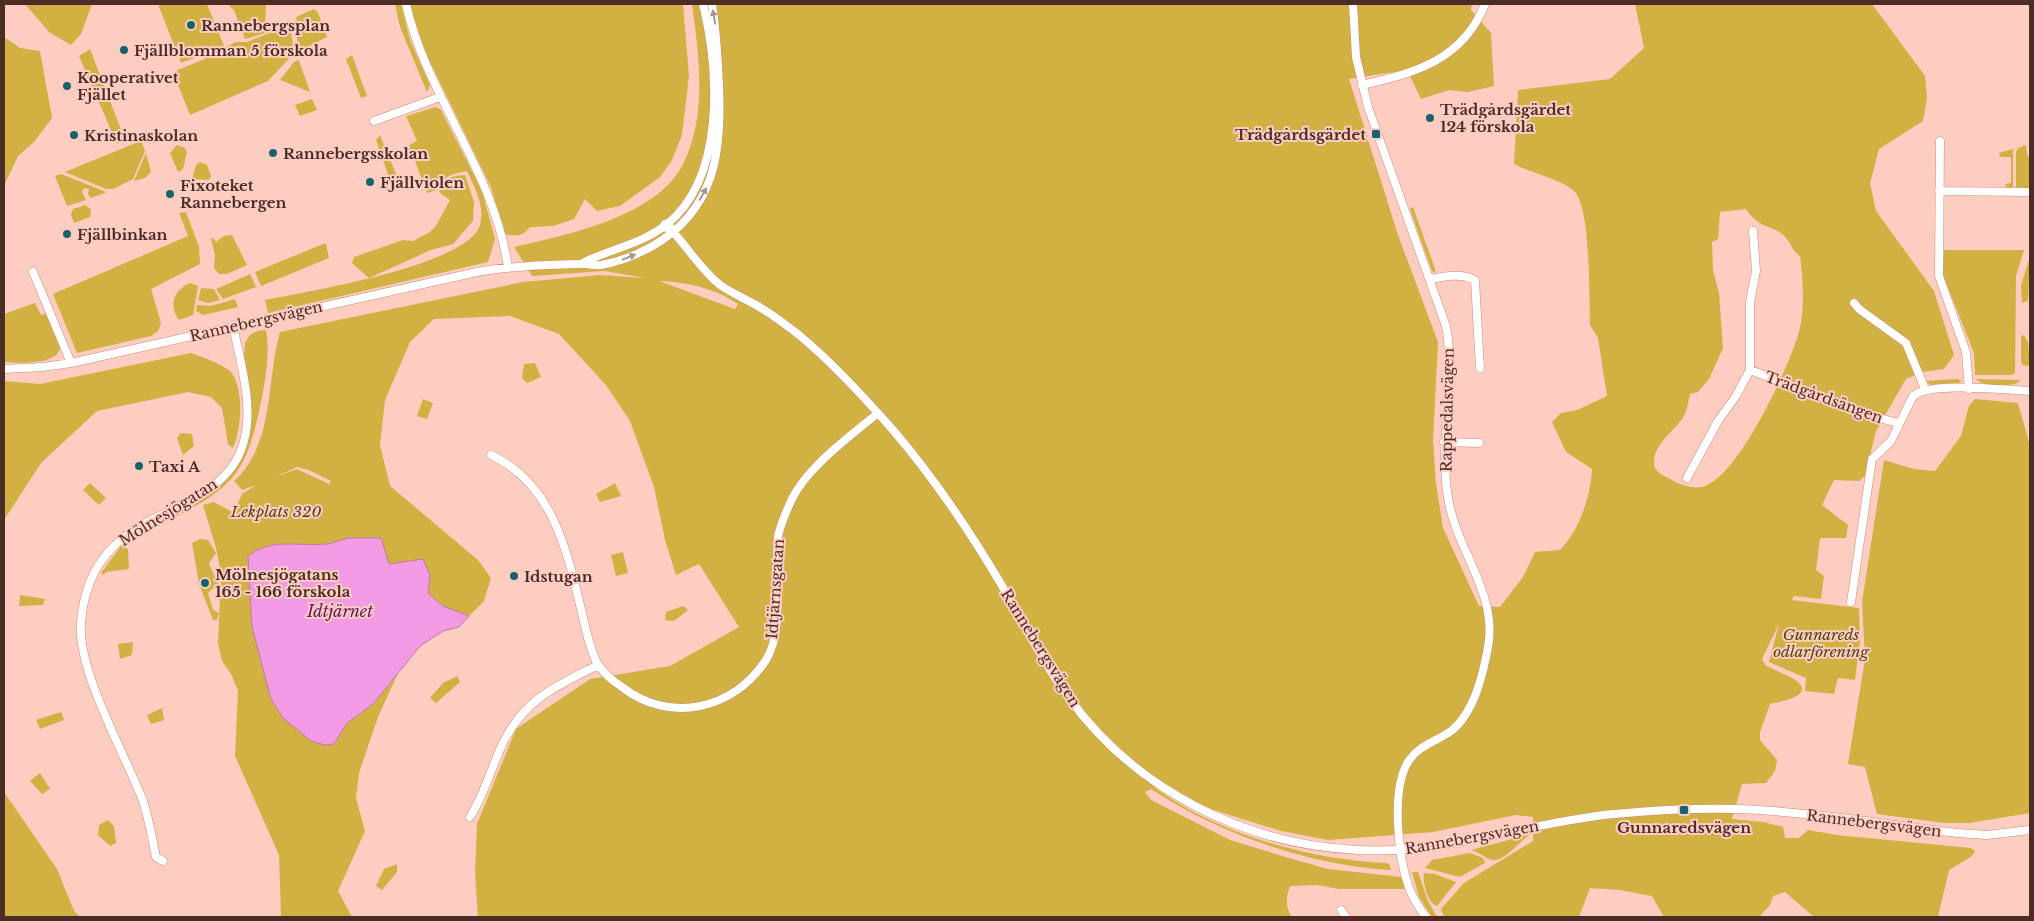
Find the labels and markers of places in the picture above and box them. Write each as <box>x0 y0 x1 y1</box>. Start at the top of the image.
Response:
place label: Rannebergsplan <box>201 16 330 35</box>
marker: Rannebergsplan <box>185 19 197 31</box>
place label: Fjällblomman 5 förskola <box>134 41 328 60</box>
marker: Fjällblomman 5 förskola <box>118 44 130 56</box>
place label: Kooperativet Fjället <box>77 68 179 104</box>
marker: Kooperativet Fjället <box>61 80 73 92</box>
place label: Trädgårdsgärdet 124 förskola <box>1440 100 1571 136</box>
marker: Trädgårdsgärdet 124 förskola <box>1424 112 1436 124</box>
place label: Trädgårdsgärdet <box>1235 125 1366 144</box>
place label: Kristinaskolan <box>84 126 198 145</box>
marker: Trädgårdsgärdet <box>1370 128 1382 140</box>
marker: Kristinaskolan <box>68 129 80 141</box>
place label: Rannebergsskolan <box>283 144 428 163</box>
marker: Rannebergsskolan <box>267 147 279 159</box>
place label: Fjällviolen <box>380 173 464 192</box>
place label: Fixoteket Rannebergen <box>180 176 287 212</box>
marker: Fjällviolen <box>364 176 376 188</box>
marker: Fixoteket Rannebergen <box>164 188 176 200</box>
place label: Fjällbinkan <box>77 225 168 244</box>
marker: Fjällbinkan <box>61 228 73 240</box>
place label: Taxi A <box>149 457 201 476</box>
marker: Taxi A <box>133 460 145 472</box>
place label: Mölnesjögatans 165 - 166 förskola <box>215 565 351 601</box>
place label: Idstugan <box>524 567 593 586</box>
marker: Idstugan <box>508 570 520 582</box>
marker: Mölnesjögatans 165 - 166 förskola <box>199 577 211 589</box>
marker: Gunnaredsvägen <box>1678 804 1690 816</box>
place label: Gunnaredsvägen <box>1617 818 1751 837</box>

